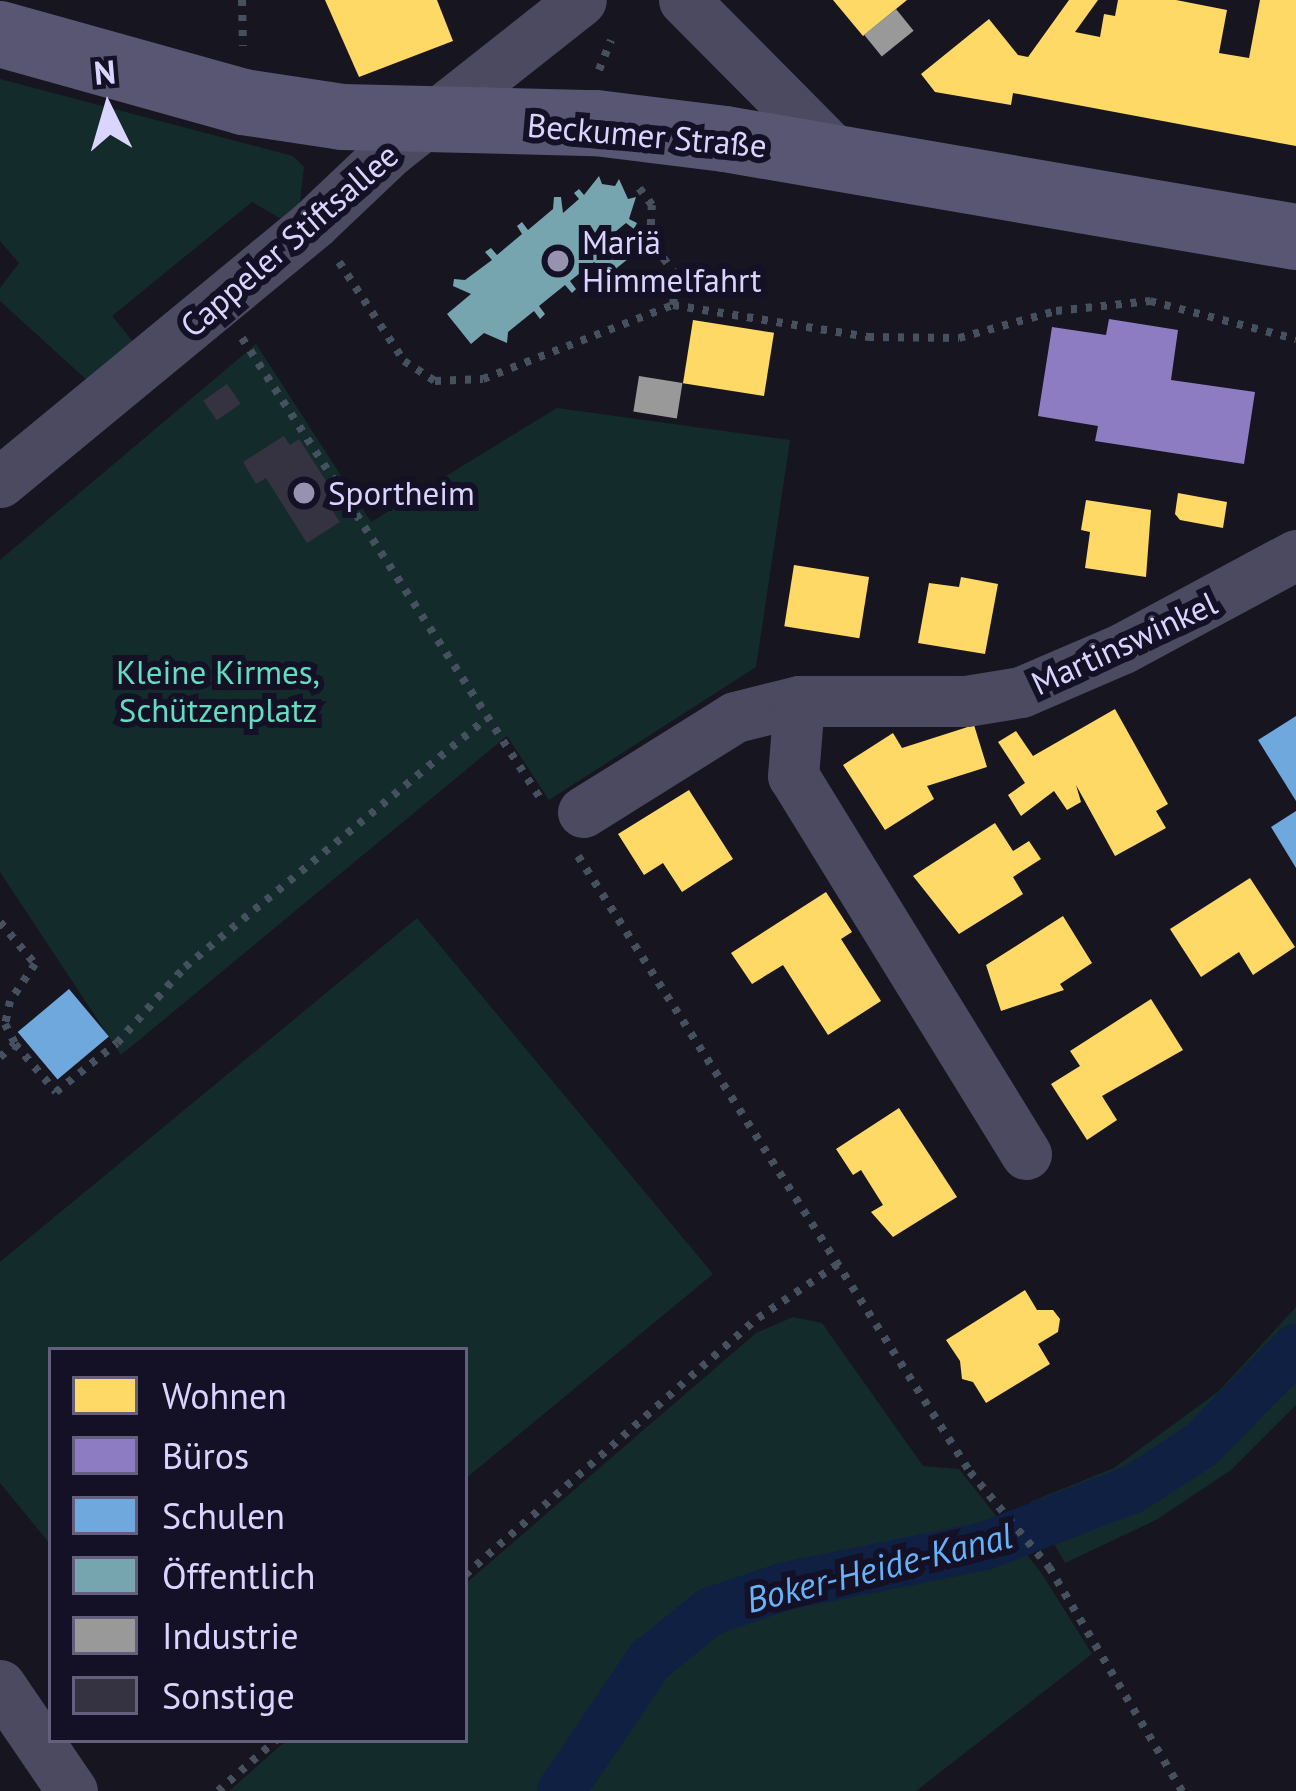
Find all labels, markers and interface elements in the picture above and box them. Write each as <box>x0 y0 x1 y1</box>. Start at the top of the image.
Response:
north arrow <box>48 48 168 168</box>
text: N <box>92 49 117 94</box>
street label: Beckumer Straße <box>526 105 768 165</box>
street label: Cappeler Stiftsallee <box>172 135 406 345</box>
place label: Mariä Himmelfahrt <box>582 222 761 300</box>
marker: Mariä Himmelfahrt <box>545 248 571 274</box>
place label: Sportheim <box>328 473 475 513</box>
marker: Sportheim <box>291 480 317 506</box>
street label: Martinswinkel <box>1025 583 1223 703</box>
park label: Kleine Kirmes, Schützenplatz <box>116 652 320 730</box>
legend <box>48 1347 468 1743</box>
text: Wohnen <box>162 1372 287 1419</box>
text: Büros <box>162 1432 249 1479</box>
text: Schulen <box>162 1492 285 1539</box>
water label: Boker-Heide-Kanal <box>741 1513 1017 1621</box>
text: Öffentlich <box>162 1552 315 1599</box>
text: Industrie <box>162 1612 298 1659</box>
text: Sonstige <box>162 1672 295 1719</box>

